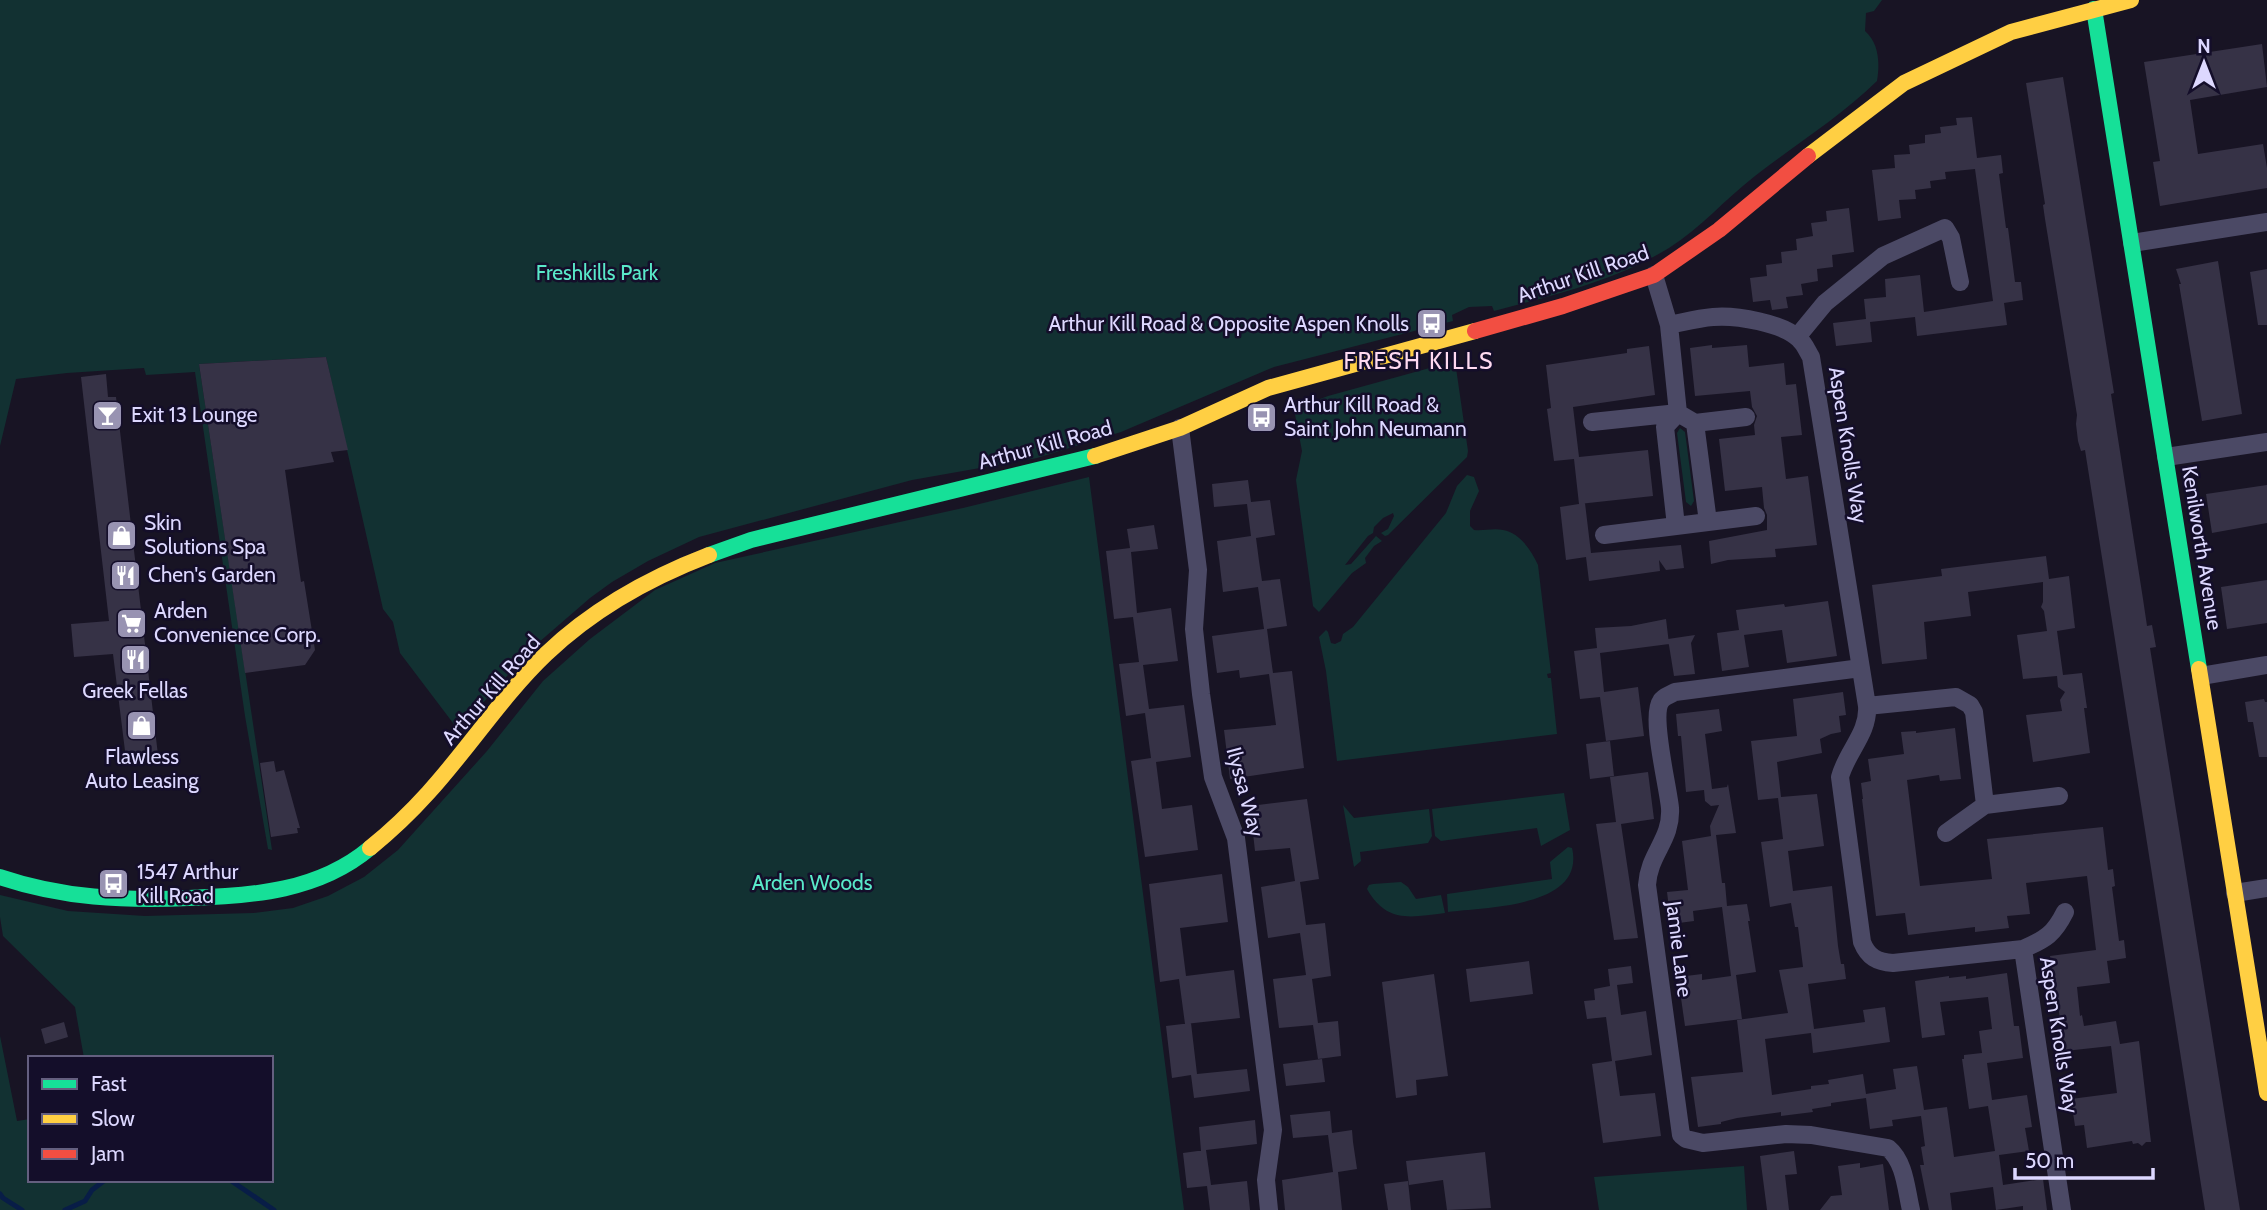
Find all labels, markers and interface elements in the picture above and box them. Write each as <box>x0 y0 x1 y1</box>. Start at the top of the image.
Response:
north arrow <box>2169 28 2239 98</box>
text: N <box>2197 35 2211 58</box>
street label: Arthur Kill Road <box>1514 239 1652 308</box>
park label: Freshkills Park <box>536 260 659 285</box>
bus stop icon: Arthur Kill Road & Opposite Aspen Knolls <box>1415 307 1449 341</box>
place label: Arthur Kill Road & Opposite Aspen Knolls <box>1048 311 1409 336</box>
district label: FRESH KILLS <box>1344 347 1494 375</box>
street label: Aspen Knolls Way <box>1824 365 1873 525</box>
place label: Arthur Kill Road & Saint John Neumann <box>1284 392 1467 441</box>
bar icon: Exit 13 Lounge <box>91 398 125 432</box>
bus stop icon: Arthur Kill Road & Saint John Neumann <box>1244 400 1278 434</box>
place label: Exit 13 Lounge <box>131 402 258 427</box>
street label: Arthur Kill Road <box>975 415 1114 474</box>
street label: Kenilworth Avenue <box>2177 464 2228 632</box>
place label: Skin Solutions Spa <box>144 510 266 559</box>
shop icon: Skin Solutions Spa <box>104 518 138 552</box>
restaurant icon: Chen's Garden <box>108 558 142 592</box>
place label: Chen's Garden <box>148 562 276 587</box>
place label: Arden Convenience Corp. <box>154 598 321 647</box>
supermarket icon: Arden Convenience Corp. <box>114 606 148 640</box>
street label: Arthur Kill Road <box>436 630 545 750</box>
restaurant icon: Greek Fellas <box>118 642 152 676</box>
place label: Greek Fellas <box>82 678 188 703</box>
shop icon: Flawless Auto Leasing <box>125 708 159 742</box>
place label: Flawless Auto Leasing <box>85 744 199 793</box>
street label: Ilyssa Way <box>1222 744 1270 840</box>
place label: 1547 Arthur Kill Road <box>137 859 239 908</box>
bus stop icon: 1547 Arthur Kill Road <box>97 867 131 901</box>
park label: Arden Woods <box>752 870 873 895</box>
street label: Jamie Lane <box>1661 898 1698 999</box>
street label: Aspen Knolls Way <box>2035 955 2084 1115</box>
legend <box>28 1056 273 1182</box>
text: Fast <box>91 1071 127 1096</box>
text: Slow <box>91 1106 135 1131</box>
scale bar <box>2015 1136 2153 1180</box>
text: Jam <box>90 1141 125 1166</box>
text: 50 m <box>2025 1148 2074 1173</box>

